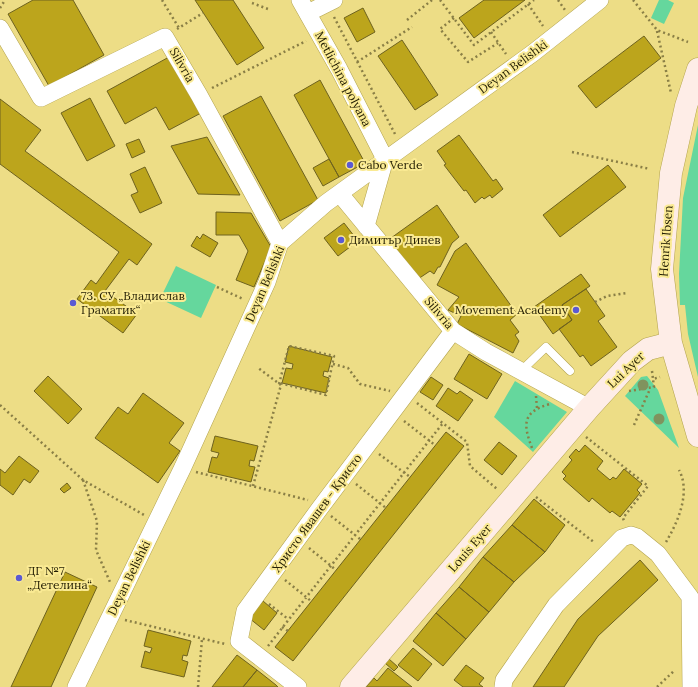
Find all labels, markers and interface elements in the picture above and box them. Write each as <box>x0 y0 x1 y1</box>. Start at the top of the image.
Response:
street label: Metlichina polyana <box>312 29 375 129</box>
street label: Deyan Belishki <box>475 37 550 97</box>
street label: Silivria <box>167 45 198 85</box>
place label: Cabo Verde <box>358 157 423 172</box>
marker: Cabo Verde <box>345 160 355 170</box>
street label: Henrik Ibsen <box>656 205 675 277</box>
place label: Димитър Динев <box>349 232 441 247</box>
marker: Димитър Динев <box>336 235 346 245</box>
street label: Deyan Belishki <box>242 243 287 324</box>
place label: 73. СУ „Владислав Граматик“ <box>81 288 185 317</box>
street label: Silivria <box>422 293 457 332</box>
marker: 73. СУ „Владислав Граматик“ <box>68 298 78 308</box>
place label: Movement Academy <box>455 302 569 317</box>
marker: Movement Academy <box>571 305 581 315</box>
street label: Lui Ayer <box>604 348 648 391</box>
street label: Христо Явашев - Кристо <box>269 451 365 575</box>
street label: Louis Eyer <box>445 520 495 575</box>
street label: Deyan Belishki <box>104 538 153 618</box>
place label: ДГ №7 „Детелина“ <box>27 563 92 592</box>
marker: ДГ №7 „Детелина“ <box>14 573 24 583</box>

